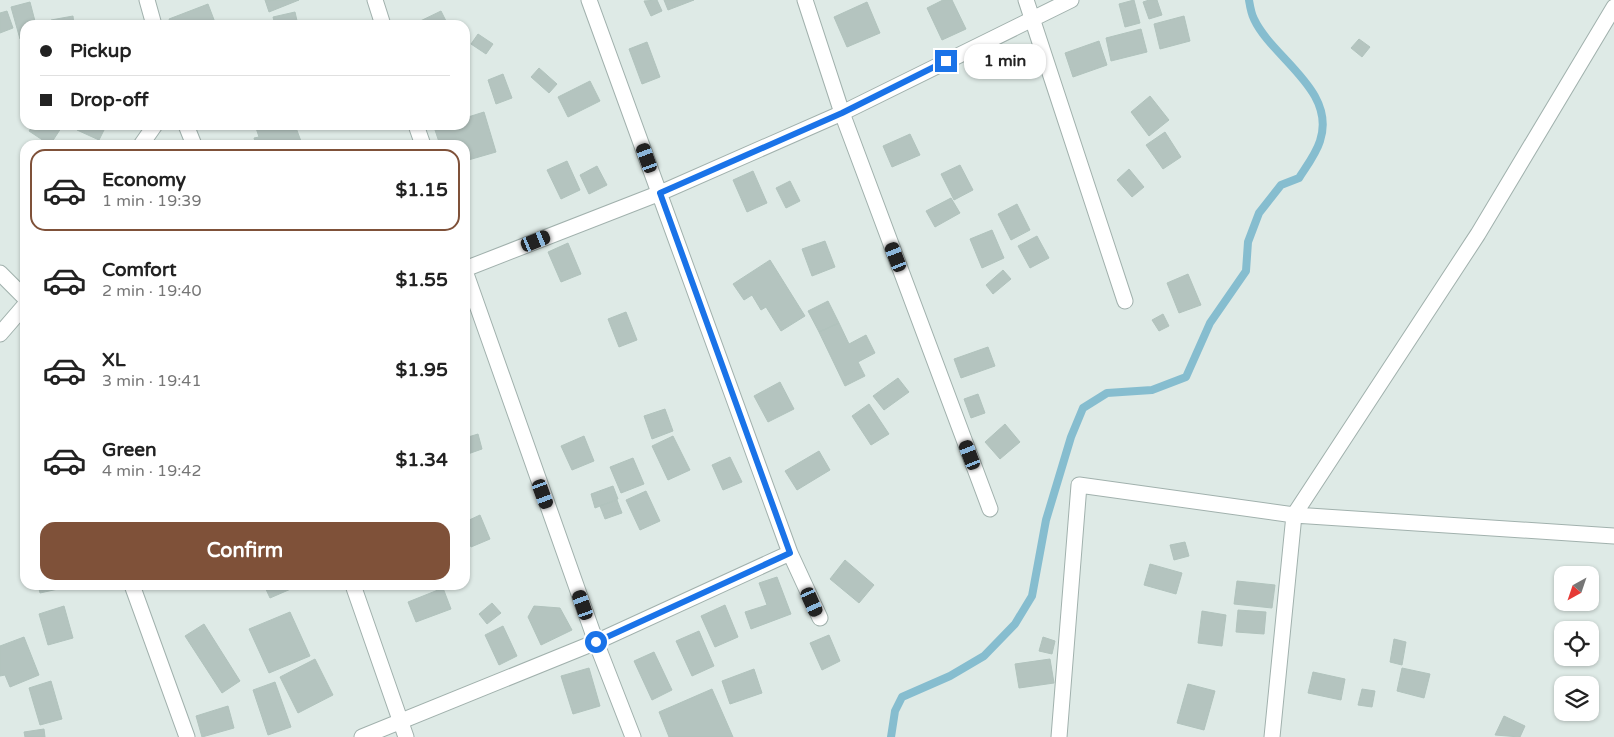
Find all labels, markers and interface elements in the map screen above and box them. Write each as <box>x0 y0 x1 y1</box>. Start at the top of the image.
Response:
text: Pickup <box>70 40 131 62</box>
callout: 1 min <box>964 44 1046 78</box>
route end <box>935 50 957 72</box>
text: 1 min <box>984 51 1026 71</box>
text: Drop-off <box>70 89 149 111</box>
car <box>634 141 659 175</box>
icon: car <box>42 168 87 213</box>
text: Economy <box>102 169 186 191</box>
text: $1.15 <box>396 179 448 201</box>
text: 1 min · 19:39 <box>102 191 201 211</box>
car <box>519 228 552 254</box>
car <box>883 240 908 274</box>
icon: car <box>42 258 87 303</box>
text: Comfort <box>102 259 176 281</box>
text: $1.55 <box>396 269 448 291</box>
text: 2 min · 19:40 <box>102 281 201 301</box>
icon: car <box>42 348 87 393</box>
text: XL <box>102 349 126 371</box>
text: $1.95 <box>396 359 448 381</box>
text: 3 min · 19:41 <box>102 371 201 391</box>
icon: car <box>42 438 87 483</box>
car <box>957 438 982 472</box>
text: Green <box>102 439 156 461</box>
text: $1.34 <box>396 449 448 471</box>
text: 4 min · 19:42 <box>102 461 201 481</box>
car <box>530 477 555 511</box>
button: Confirm <box>40 522 450 580</box>
north arrow <box>1554 566 1599 611</box>
map controls <box>1554 566 1599 721</box>
car <box>799 585 824 619</box>
car <box>571 588 594 622</box>
button: locate <box>1554 621 1599 666</box>
route start <box>585 631 607 653</box>
button: layers <box>1554 676 1599 721</box>

